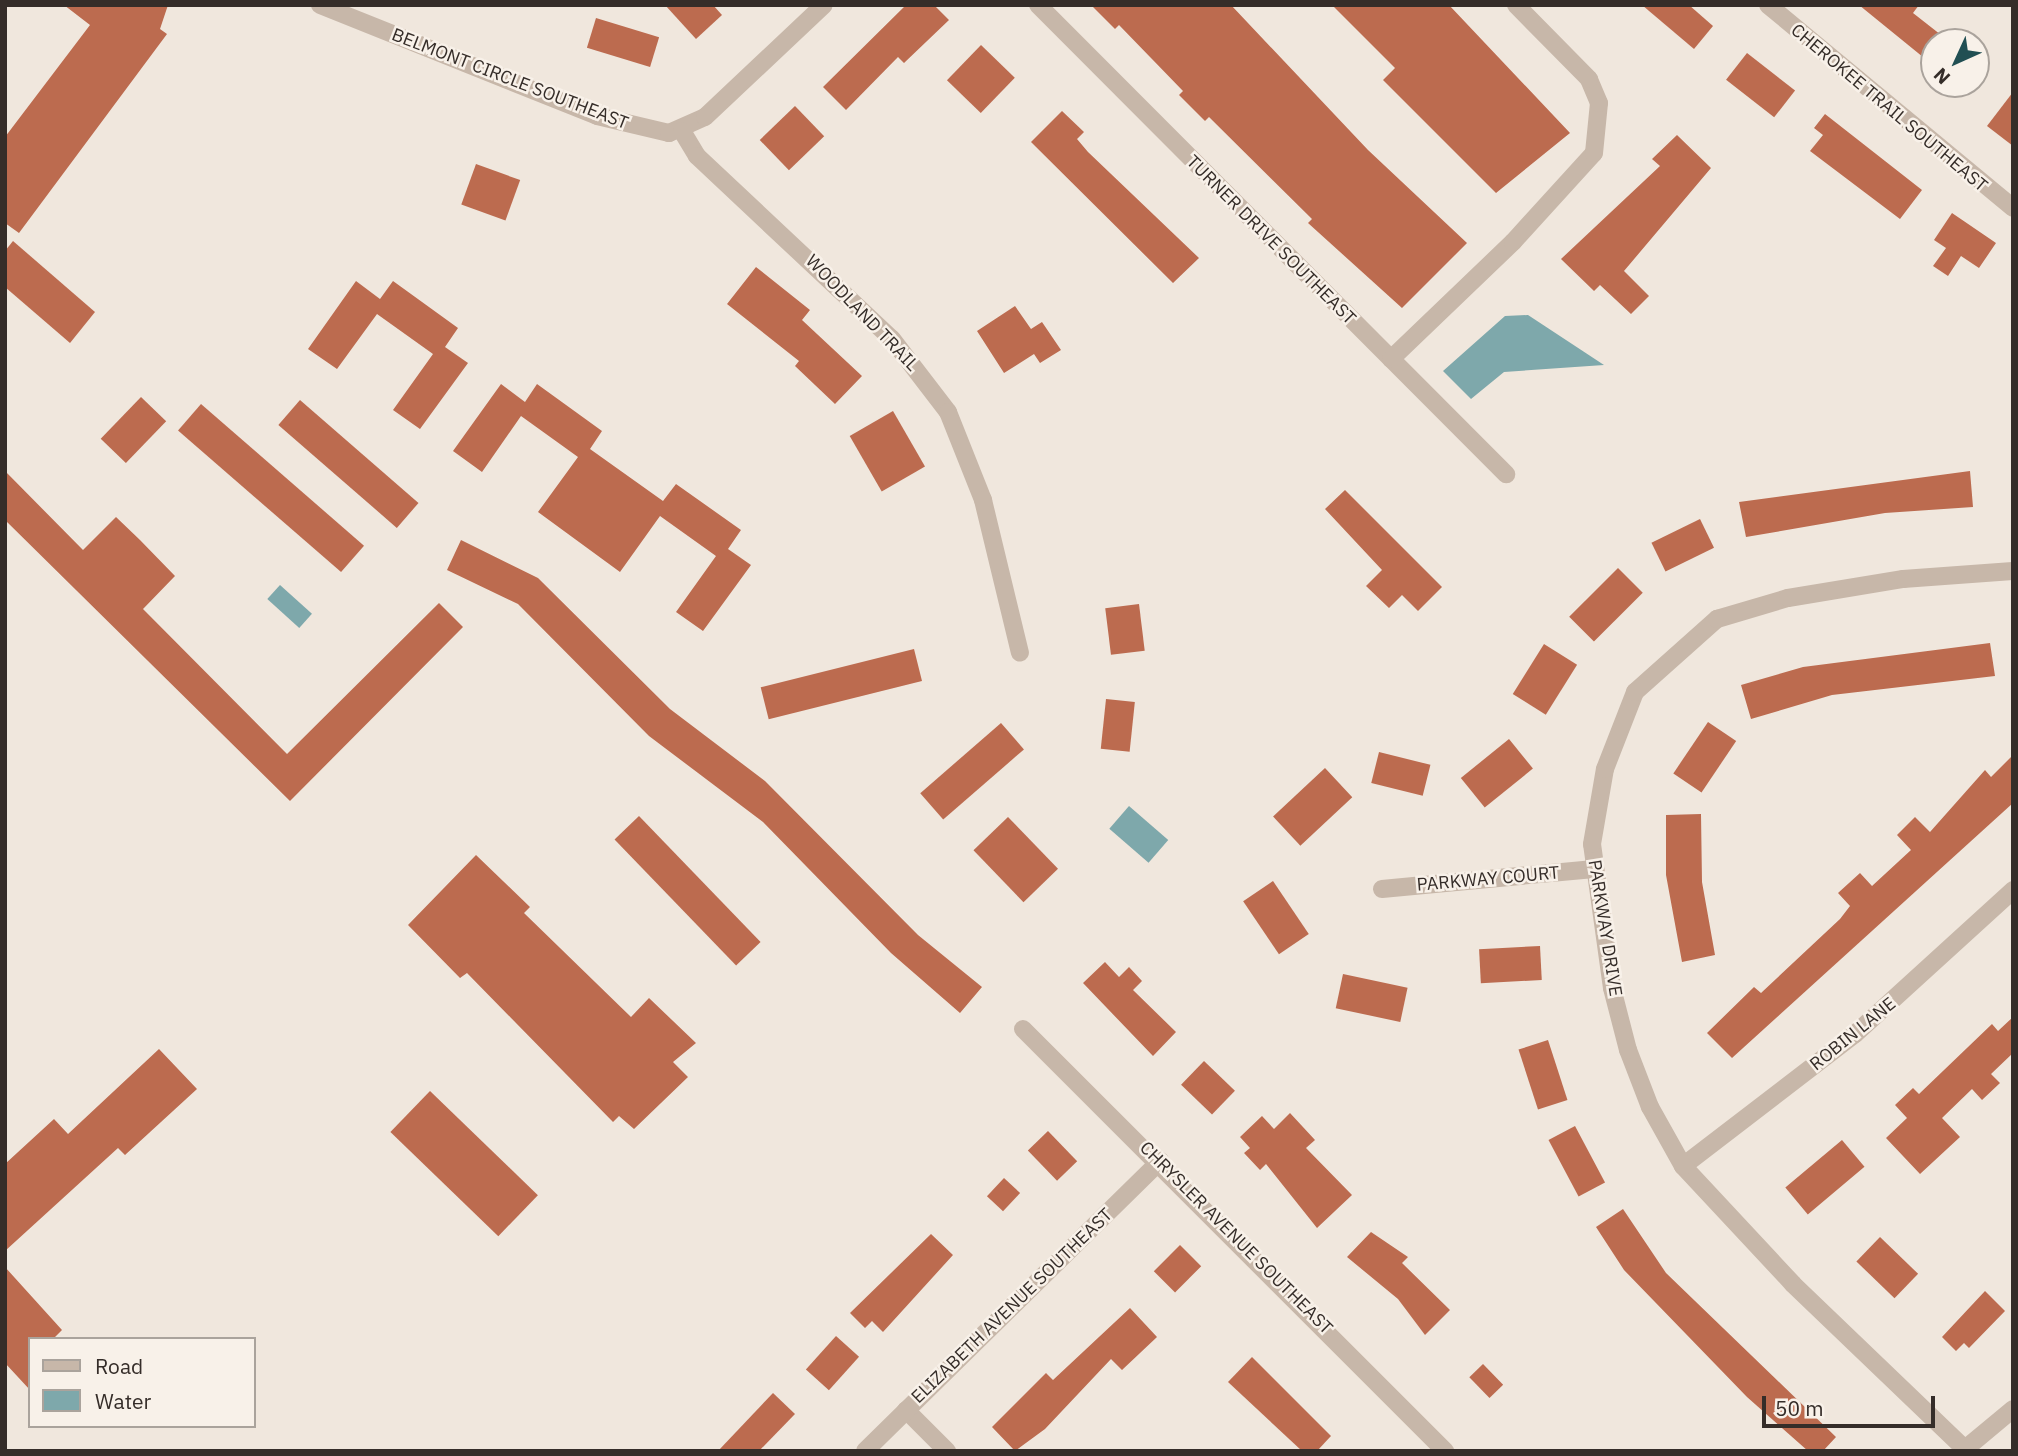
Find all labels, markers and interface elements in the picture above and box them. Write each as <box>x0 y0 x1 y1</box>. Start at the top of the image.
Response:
street label: CHEROKEE TRAIL SOUTHEAST <box>1786 19 1992 197</box>
street label: BELMONT CIRCLE SOUTHEAST <box>389 24 631 134</box>
north arrow <box>1920 28 1990 98</box>
text: N <box>1928 63 1955 90</box>
street label: TURNER DRIVE SOUTHEAST <box>1182 151 1360 329</box>
street label: WOODLAND TRAIL <box>801 250 923 376</box>
street label: PARKWAY DRIVE <box>1584 858 1626 998</box>
street label: PARKWAY COURT <box>1416 862 1560 896</box>
street label: ROBIN LANE <box>1806 993 1900 1075</box>
street label: CHRYSLER AVENUE SOUTHEAST <box>1135 1137 1337 1339</box>
street label: ELIZABETH AVENUE SOUTHEAST <box>907 1204 1117 1408</box>
legend <box>28 1337 256 1428</box>
text: Road <box>95 1352 143 1380</box>
scale bar <box>1766 1382 1939 1426</box>
text: Water <box>95 1387 151 1415</box>
text: 50 m <box>1775 1394 1824 1422</box>

